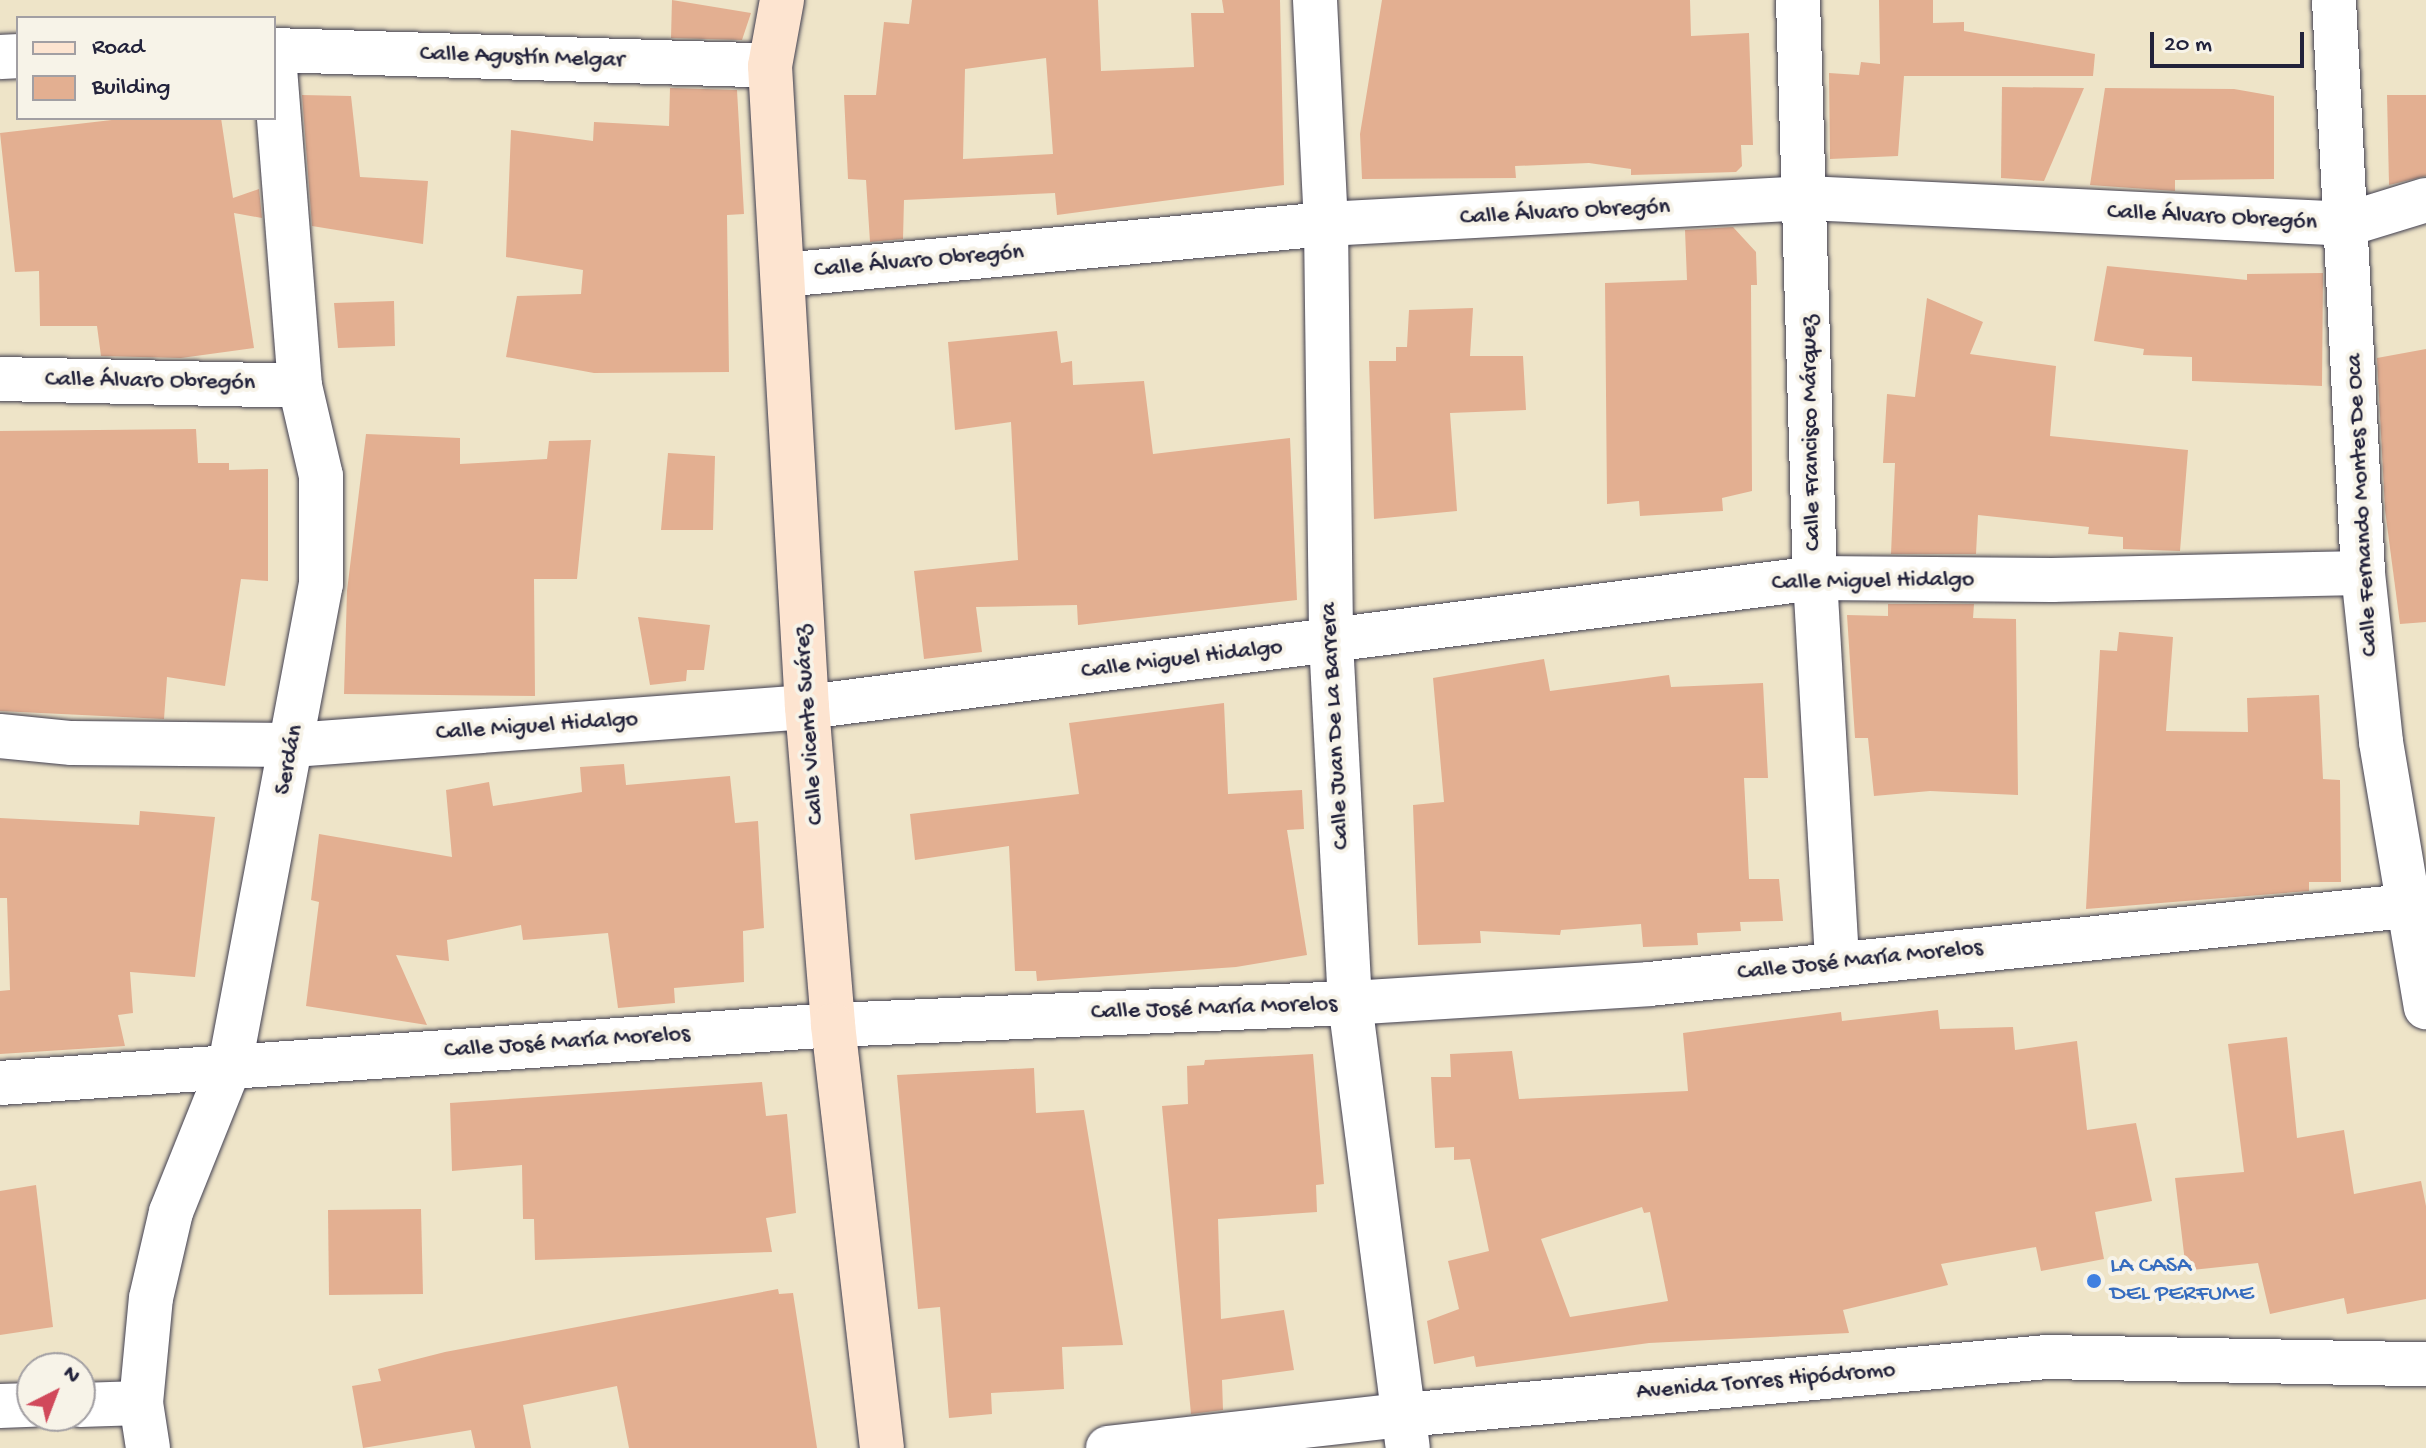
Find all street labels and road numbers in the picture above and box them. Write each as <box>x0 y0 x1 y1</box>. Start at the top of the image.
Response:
street label: Calle Agustín Melgar <box>419 40 625 76</box>
street label: Calle Álvaro Obregón <box>1459 193 1671 233</box>
street label: Calle Álvaro Obregón <box>2106 198 2318 238</box>
street label: Calle Álvaro Obregón <box>813 238 1025 286</box>
street label: Calle Francisco Márquez <box>1796 315 1828 551</box>
street label: Calle Fernando Montes De Oca <box>2341 353 2385 657</box>
street label: Calle Álvaro Obregón <box>45 366 255 398</box>
street label: Calle Miguel Hidalgo <box>1771 566 1975 598</box>
street label: Calle Juan De La Barrera <box>1315 602 1357 850</box>
street label: Calle Vicente Suárez <box>789 624 831 826</box>
street label: Calle Miguel Hidalgo <box>1080 633 1284 687</box>
street label: Calle Miguel Hidalgo <box>435 706 639 748</box>
street label: Serdán <box>269 723 311 797</box>
street label: Calle José María Morelos <box>1736 934 1984 988</box>
street label: Calle José María Morelos <box>1090 990 1338 1028</box>
street label: Calle José María Morelos <box>443 1020 691 1066</box>
street label: Avenida Torres Hipódromo <box>1635 1356 1897 1408</box>

